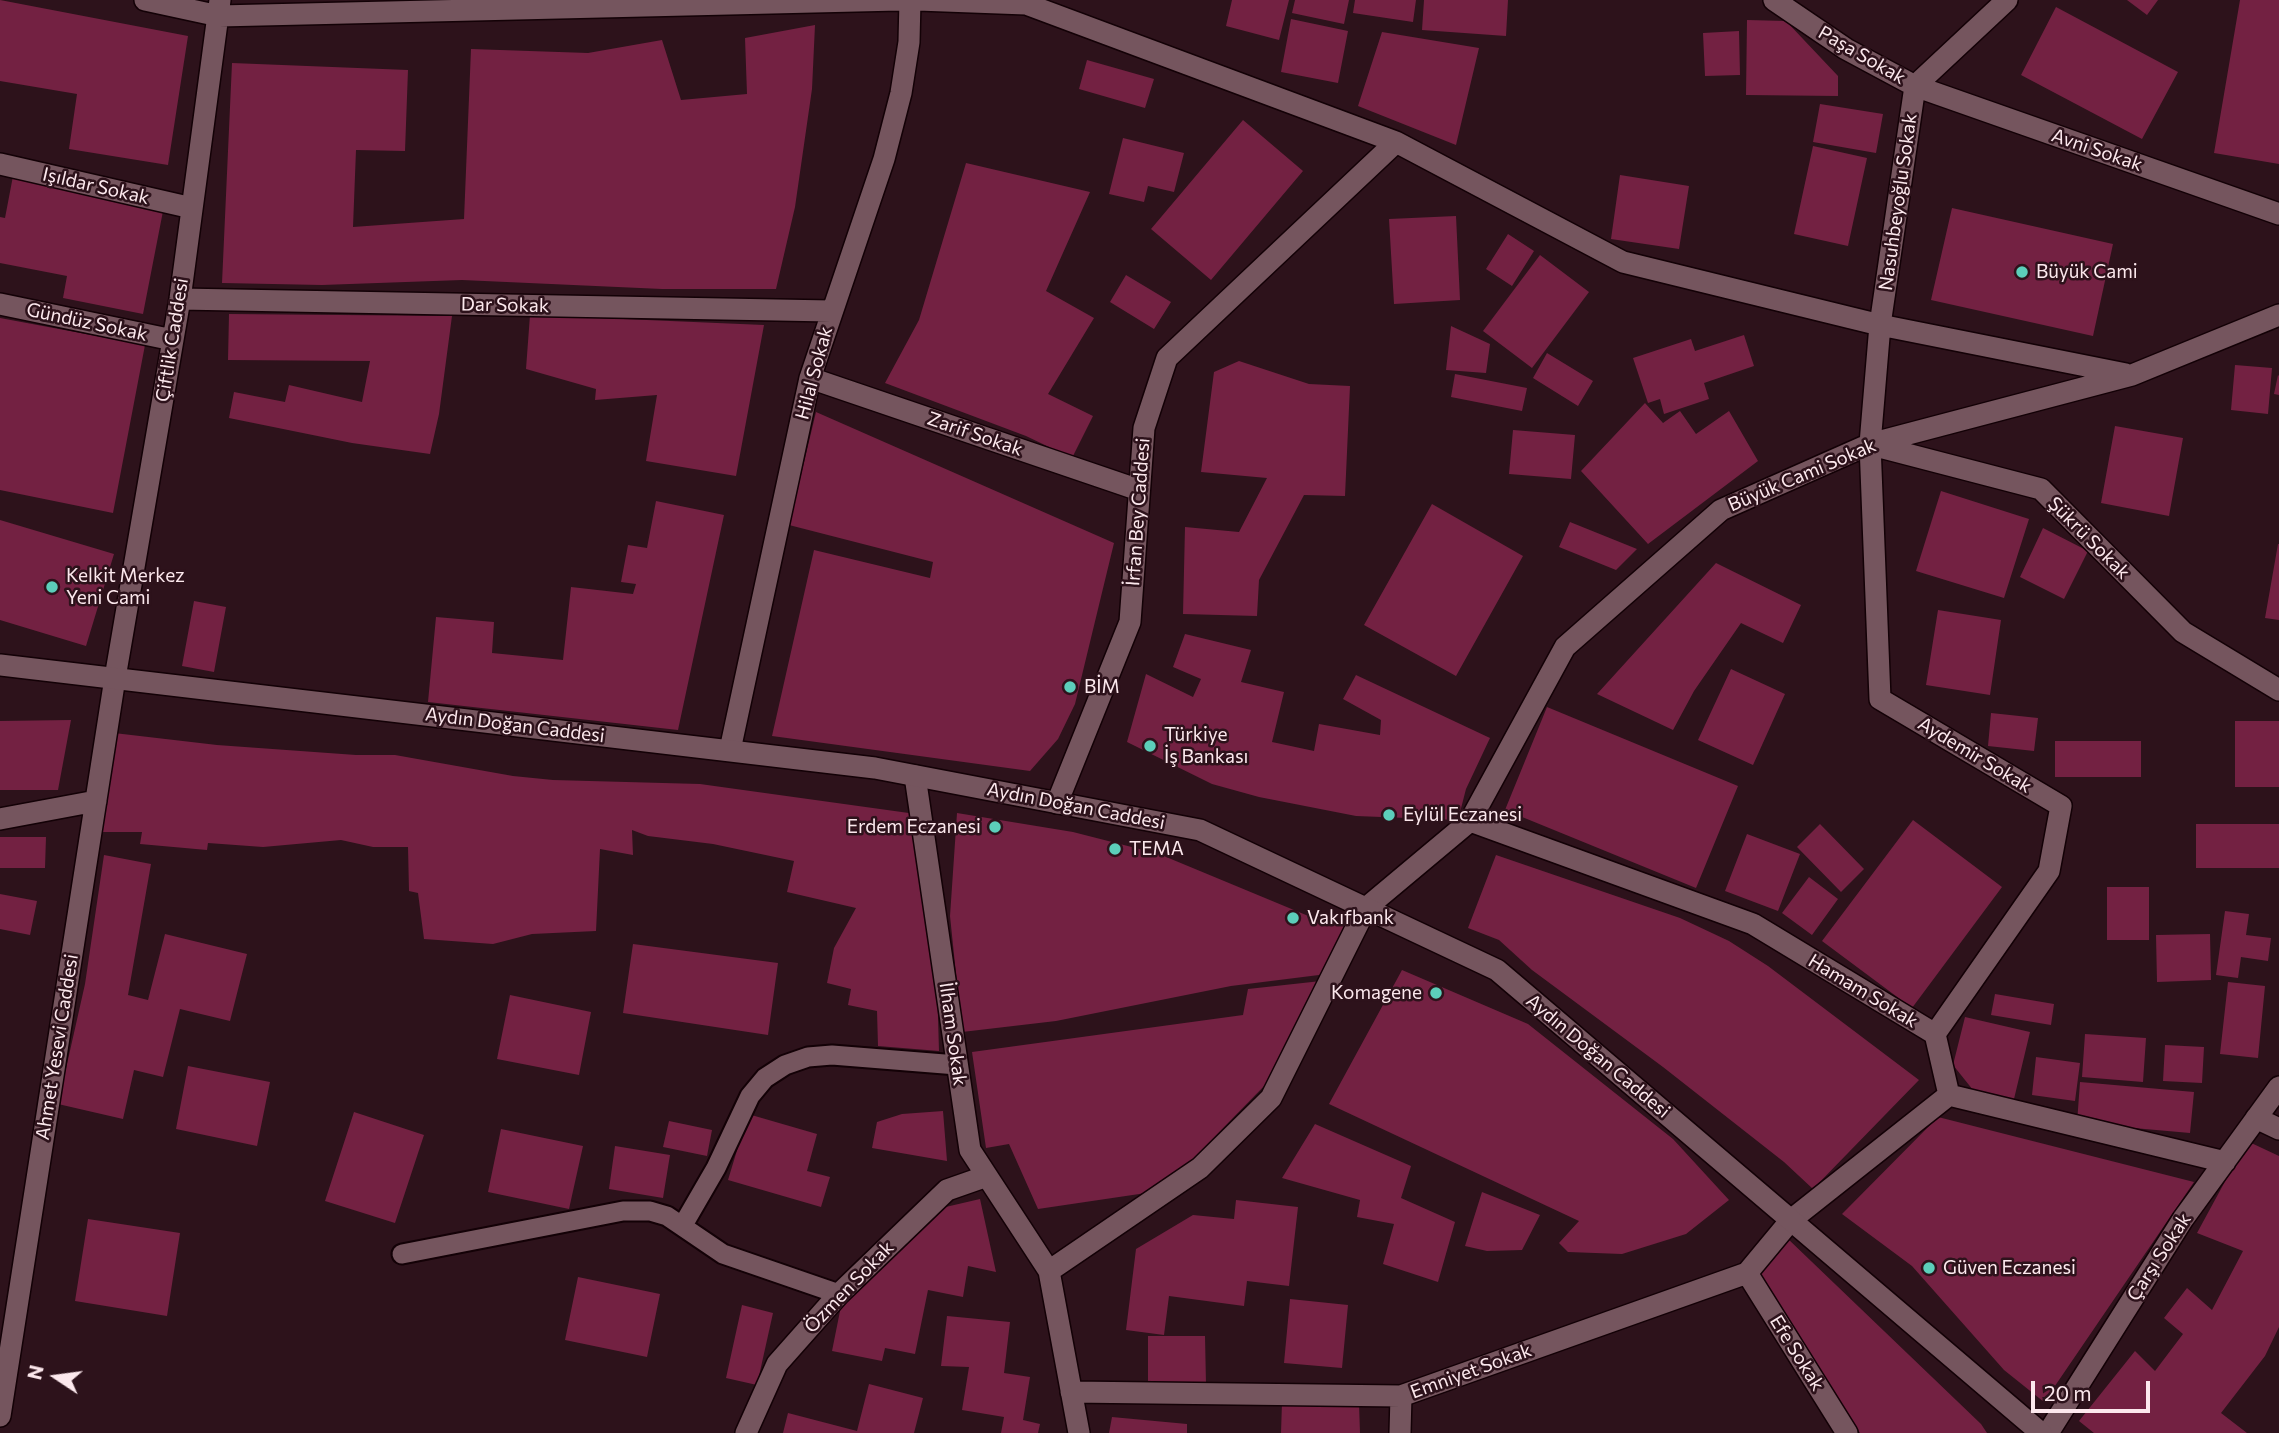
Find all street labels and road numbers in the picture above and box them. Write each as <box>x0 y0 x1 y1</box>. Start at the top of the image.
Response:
street label: Paşa Sokak <box>1814 21 1910 89</box>
street label: Nasuhbeyoğlu Sokak <box>1874 112 1922 292</box>
street label: Avni Sokak <box>2049 124 2145 176</box>
street label: Işıldar Sokak <box>40 163 152 209</box>
street label: Çiftlik Caddesi <box>151 276 193 404</box>
street label: Dar Sokak <box>461 293 549 317</box>
street label: Gündüz Sokak <box>24 298 150 346</box>
street label: Hilal Sokak <box>791 324 837 422</box>
street label: Zarif Sokak <box>924 407 1026 461</box>
street label: Büyük Cami Sokak <box>1725 434 1879 516</box>
street label: İrfan Bey Caddesi <box>1121 437 1155 587</box>
street label: Şükrü Sokak <box>2043 492 2135 584</box>
street label: Aydın Doğan Caddesi <box>424 703 606 747</box>
street label: Aydemir Sokak <box>1914 712 2036 798</box>
street label: Aydın Doğan Caddesi <box>985 778 1167 834</box>
street label: Hamam Sokak <box>1804 949 1922 1033</box>
street label: Ahmet Yesevi Caddesi <box>31 953 83 1141</box>
street label: İlham Sokak <box>934 981 972 1087</box>
street label: Aydın Doğan Caddesi <box>1521 989 1675 1123</box>
street label: Çarşı Sokak <box>2122 1209 2196 1305</box>
street label: Özmen Sokak <box>799 1236 899 1338</box>
street label: Efe Sokak <box>1765 1311 1829 1395</box>
street label: Emniyet Sokak <box>1407 1338 1535 1404</box>

